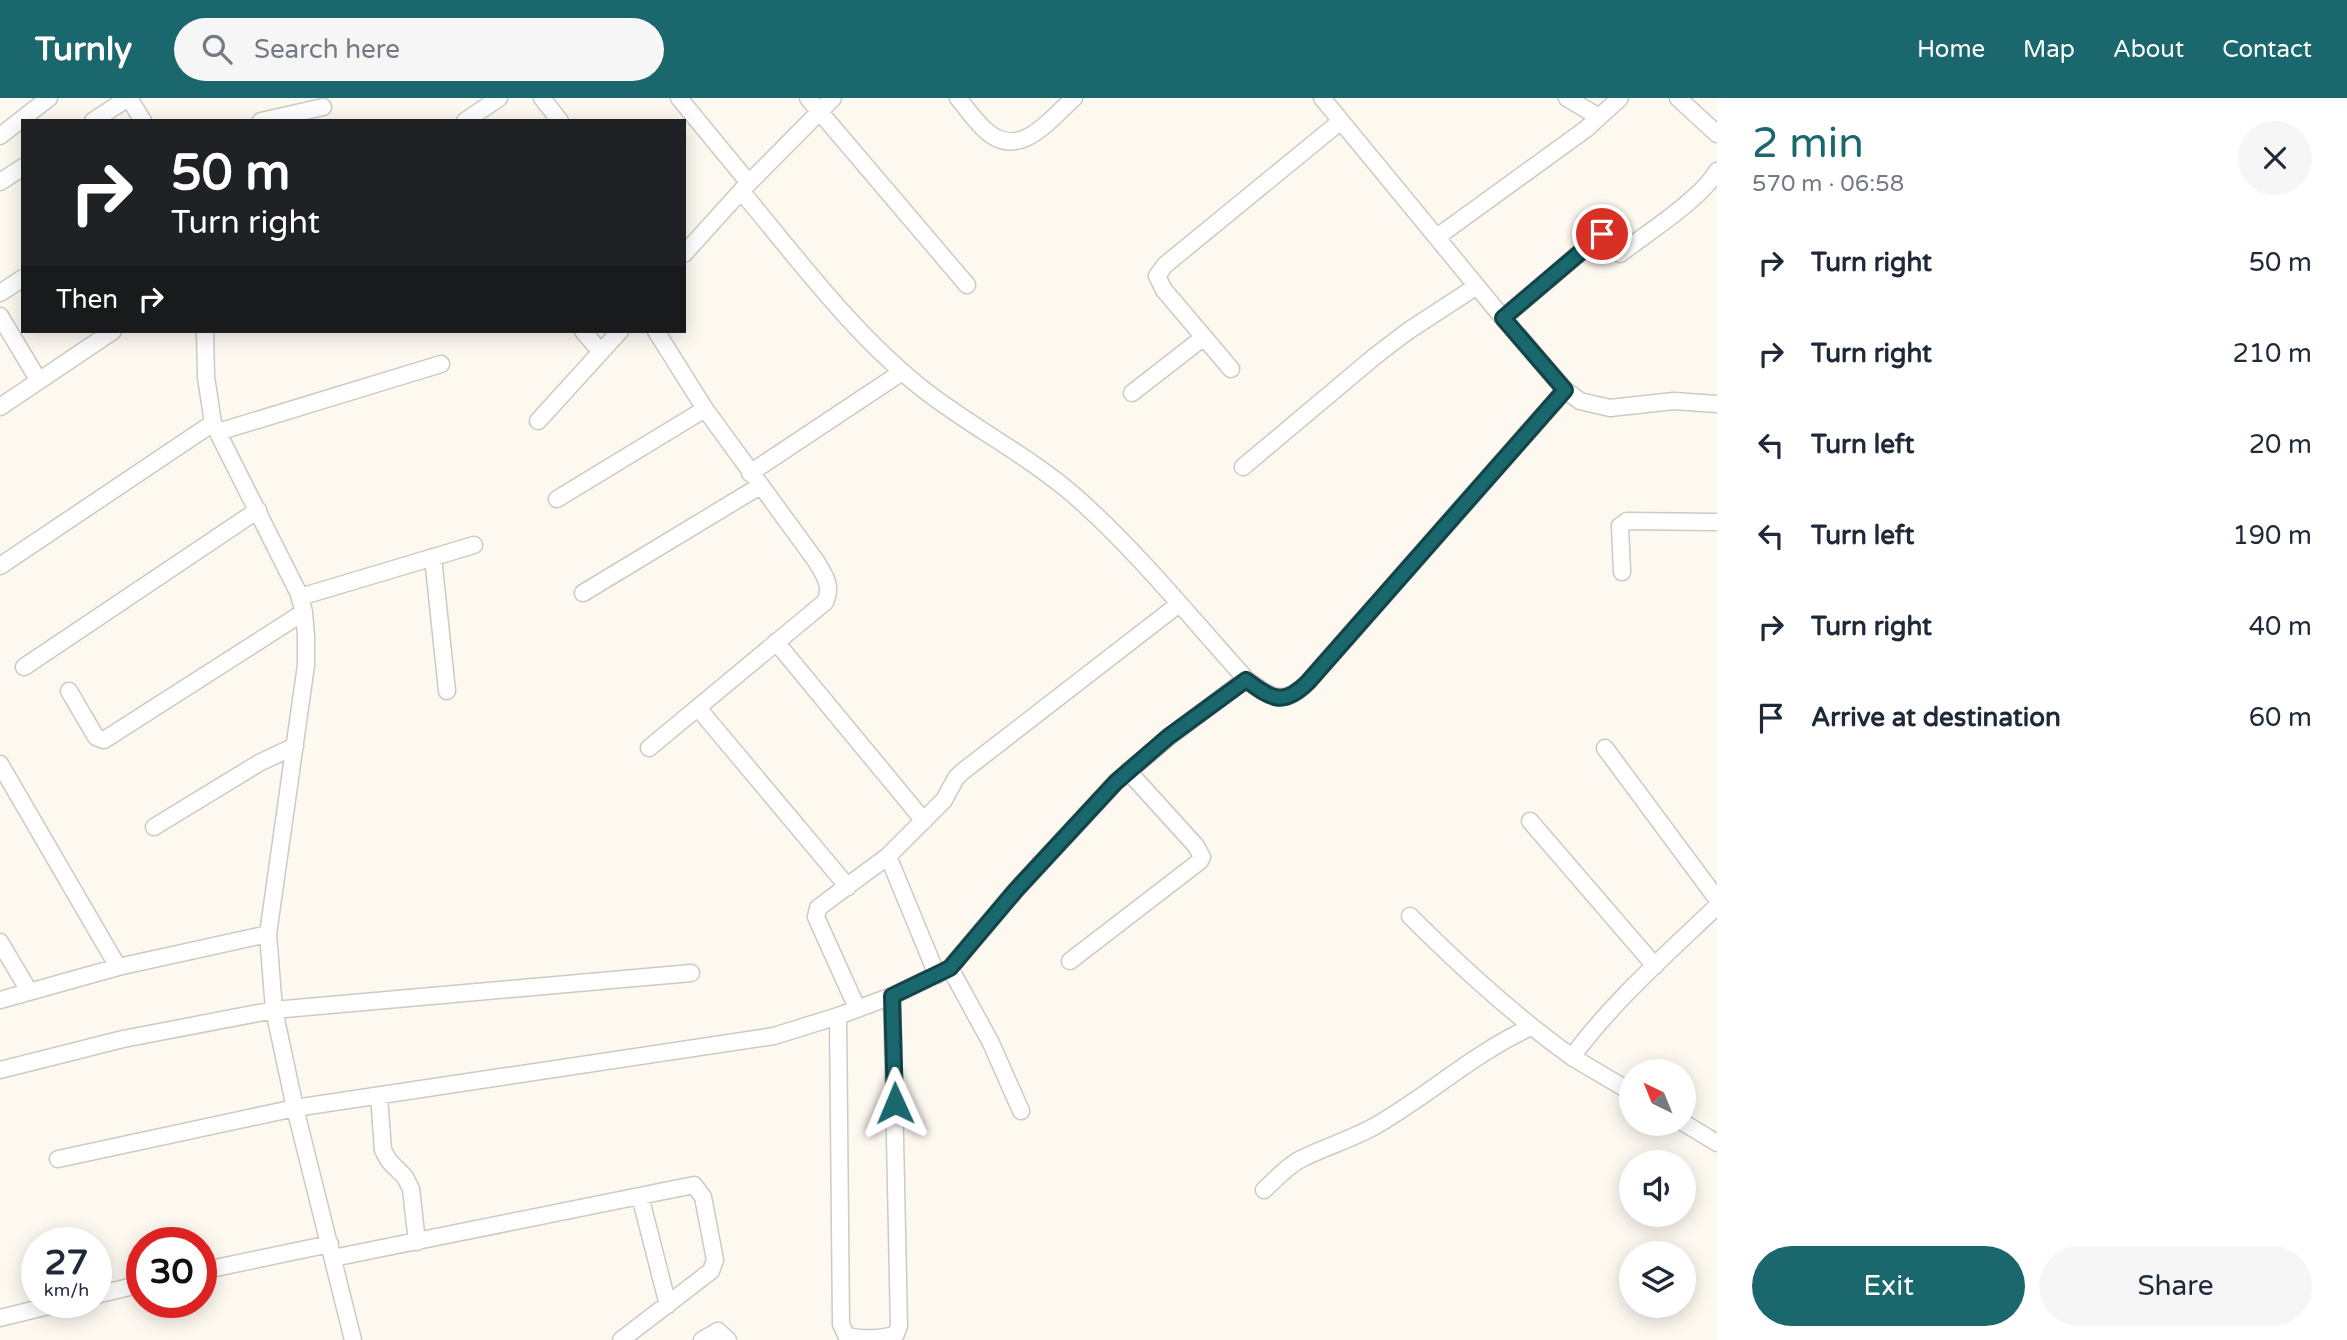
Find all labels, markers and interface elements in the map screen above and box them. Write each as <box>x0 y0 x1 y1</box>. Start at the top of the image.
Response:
search box <box>174 18 664 81</box>
text: Turnly <box>35 30 132 69</box>
icon: search <box>198 30 236 68</box>
text: Search here <box>254 34 400 65</box>
text: Home <box>1917 35 1985 64</box>
text: Map <box>2023 35 2075 64</box>
text: About <box>2113 35 2184 64</box>
text: Contact <box>2222 35 2312 64</box>
text: 2 min <box>1752 118 1864 169</box>
button: close <box>2238 121 2312 195</box>
text: 50 m <box>171 144 290 203</box>
icon: right <box>56 147 147 238</box>
text: 570 m · 06:58 <box>1752 170 1904 198</box>
text: Turn right <box>171 204 320 242</box>
pin <box>1572 204 1632 264</box>
icon: arrive <box>1583 215 1621 253</box>
icon: right <box>1752 244 1790 282</box>
text: Turn right <box>1811 247 1932 278</box>
text: 50 m <box>2249 247 2312 278</box>
icon: right <box>132 280 170 318</box>
text: Then <box>56 284 118 315</box>
icon: right <box>1752 335 1790 373</box>
text: Turn right <box>1811 338 1932 369</box>
text: 210 m <box>2232 338 2312 369</box>
icon: left <box>1752 426 1790 464</box>
text: Turn left <box>1811 429 1914 460</box>
text: 20 m <box>2249 429 2312 460</box>
icon: left <box>1752 517 1790 555</box>
text: Turn left <box>1811 520 1914 551</box>
text: 190 m <box>2232 520 2312 551</box>
icon: right <box>1752 608 1790 646</box>
text: Turn right <box>1811 611 1932 642</box>
text: 40 m <box>2249 611 2312 642</box>
icon: arrive <box>1752 699 1790 737</box>
text: Arrive at destination <box>1811 702 2061 733</box>
text: 60 m <box>2249 702 2312 733</box>
north arrow <box>1619 1059 1696 1136</box>
map controls <box>1619 1059 1696 1318</box>
position arrow <box>858 1066 932 1140</box>
button: sound <box>1619 1150 1696 1227</box>
speed limit sign: 30 <box>126 1227 217 1318</box>
button: layers <box>1619 1241 1696 1318</box>
text: 27 <box>45 1242 88 1284</box>
button: Exit <box>1752 1246 2025 1326</box>
button: Share <box>2039 1246 2312 1326</box>
text: km/h <box>44 1279 89 1301</box>

